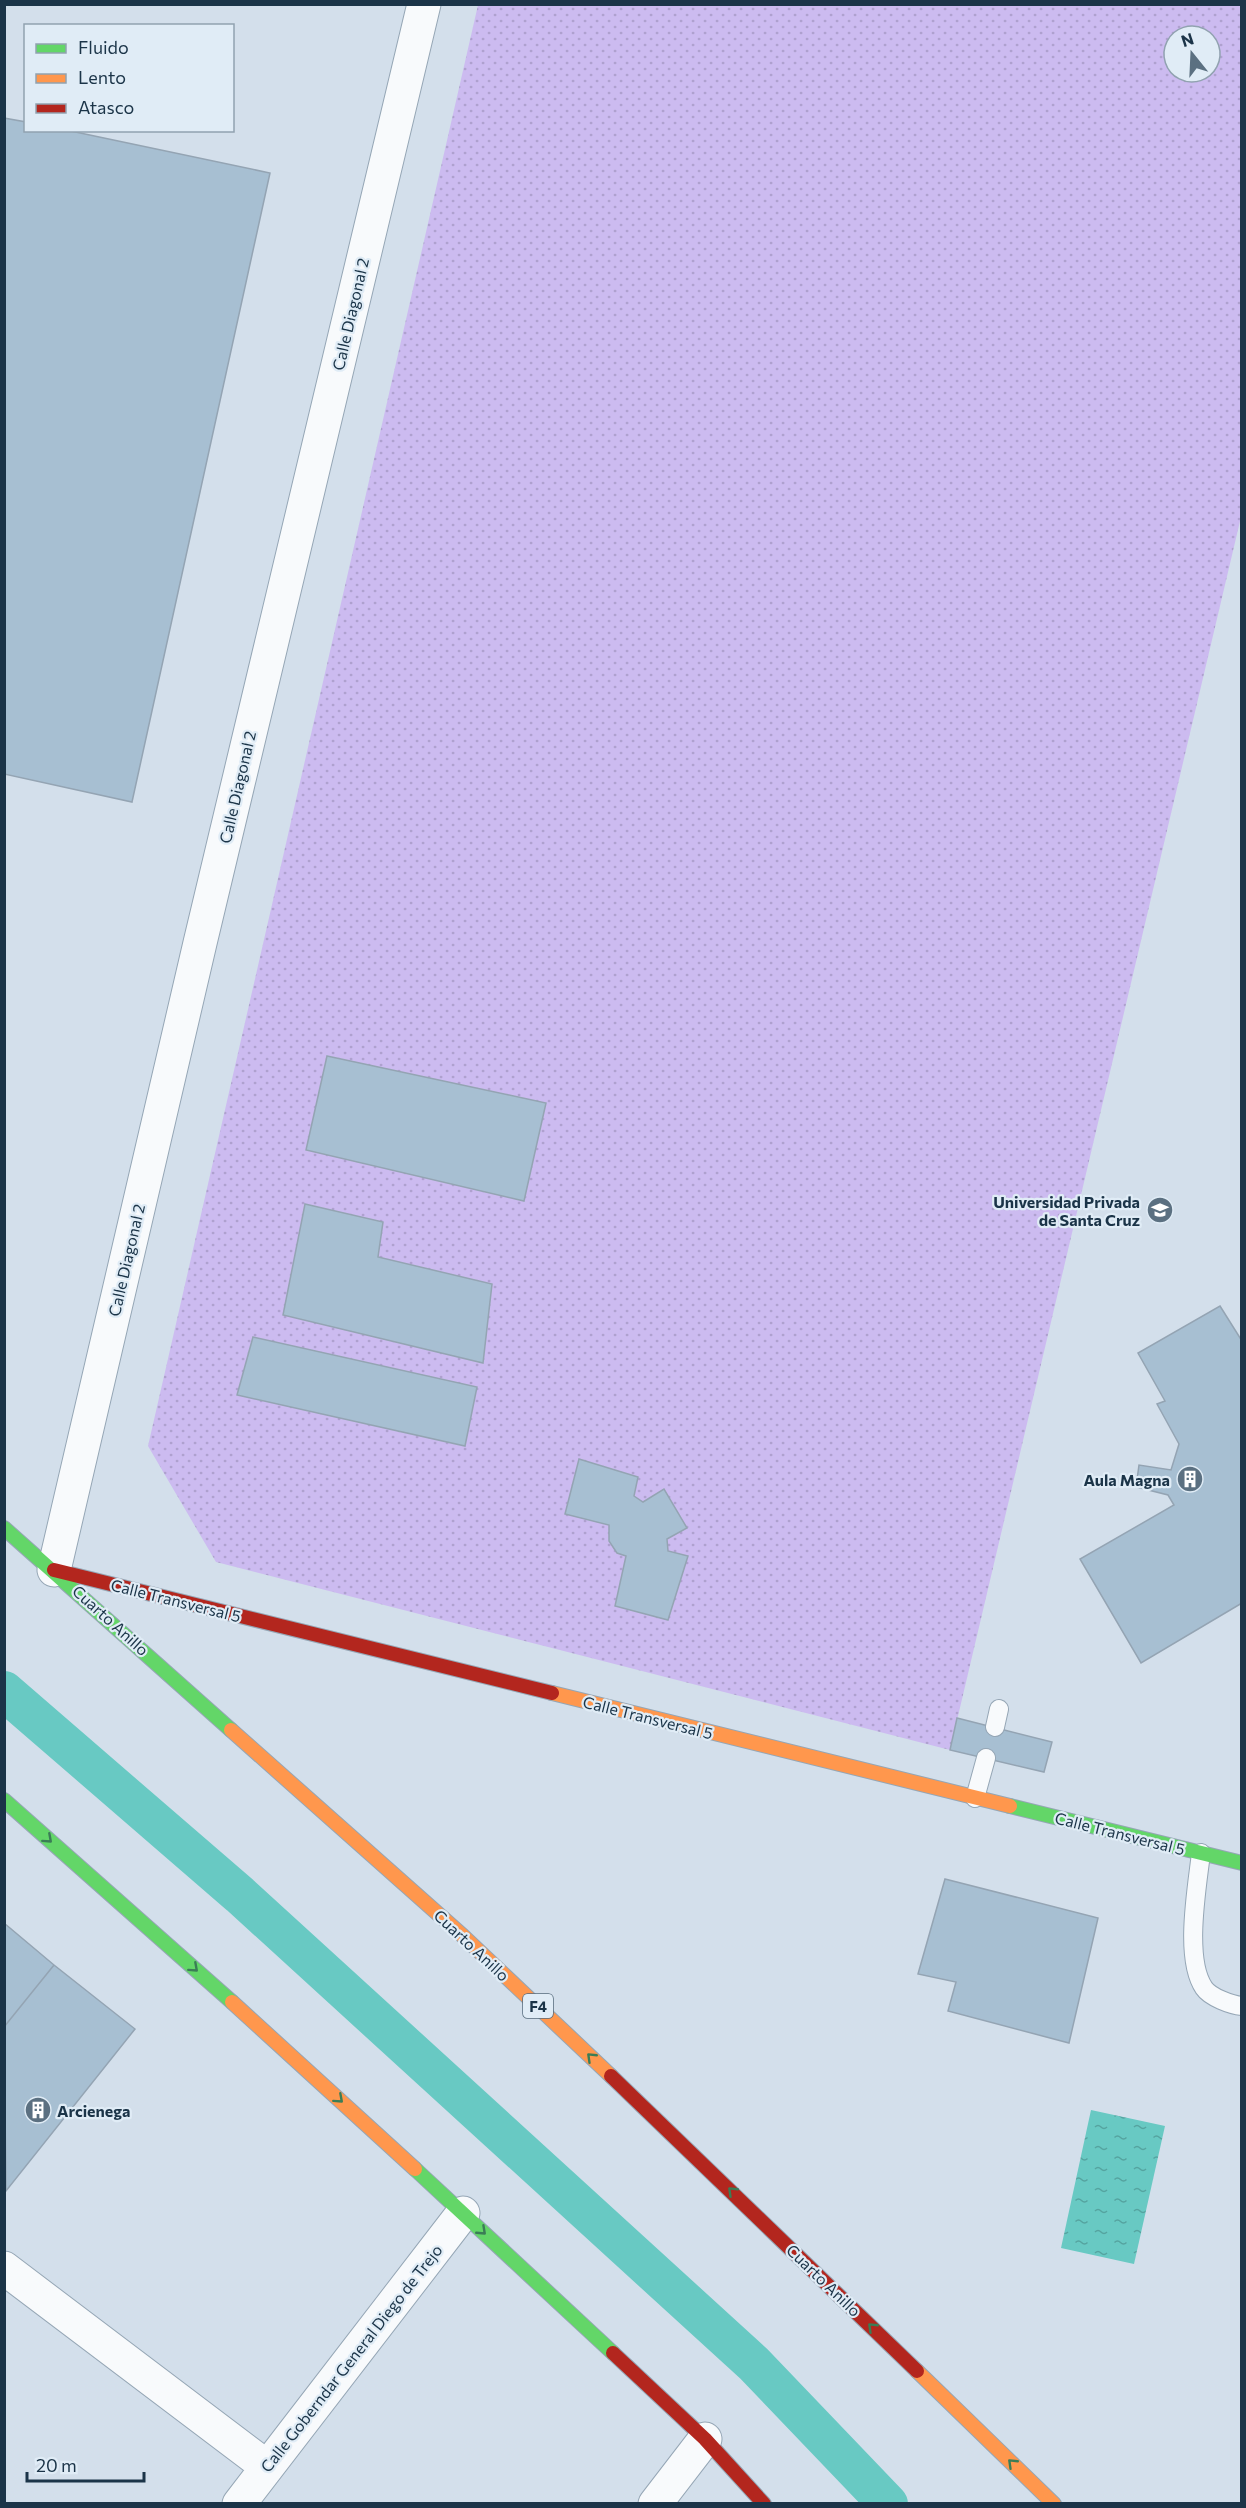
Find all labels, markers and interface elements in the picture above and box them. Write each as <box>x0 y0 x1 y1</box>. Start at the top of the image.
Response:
legend <box>24 24 234 132</box>
north arrow <box>1162 24 1222 84</box>
text: N <box>1179 28 1196 50</box>
text: Fluido <box>78 36 129 58</box>
text: Lento <box>78 66 126 88</box>
text: Atasco <box>78 96 134 118</box>
street label: Calle Diagonal 2 <box>328 256 372 372</box>
street label: Calle Diagonal 2 <box>215 729 259 845</box>
place label: Universidad Privada de Santa Cruz <box>993 1192 1140 1229</box>
school or university icon: Universidad Privada de Santa Cruz <box>1145 1195 1175 1225</box>
street label: Calle Diagonal 2 <box>104 1202 148 1318</box>
building icon: Aula Magna <box>1175 1464 1205 1494</box>
place label: Aula Magna <box>1084 1470 1170 1489</box>
street label: Calle Transversal 5 <box>109 1575 243 1625</box>
street label: Cuarto Anillo <box>69 1581 153 1659</box>
street label: Calle Transversal 5 <box>581 1692 715 1742</box>
street label: Calle Transversal 5 <box>1053 1808 1187 1858</box>
one-way arrow <box>41 1832 52 1843</box>
street label: Cuarto Anillo <box>431 1905 513 1985</box>
one-way arrow <box>187 1961 198 1972</box>
road number: F4 <box>523 1994 553 2018</box>
one-way arrow <box>587 2053 598 2064</box>
one-way arrow <box>332 2092 342 2103</box>
building icon: Arcienega <box>23 2095 53 2125</box>
place label: Arcienega <box>57 2101 130 2120</box>
one-way arrow <box>729 2187 739 2198</box>
one-way arrow <box>476 2224 486 2235</box>
street label: Calle Goberndar General Diego de Trejo <box>256 2240 446 2476</box>
street label: Cuarto Anillo <box>783 2240 865 2320</box>
one-way arrow <box>869 2323 880 2334</box>
scale bar <box>27 2445 144 2483</box>
text: 20 m <box>36 2454 77 2476</box>
one-way arrow <box>1008 2459 1019 2470</box>

